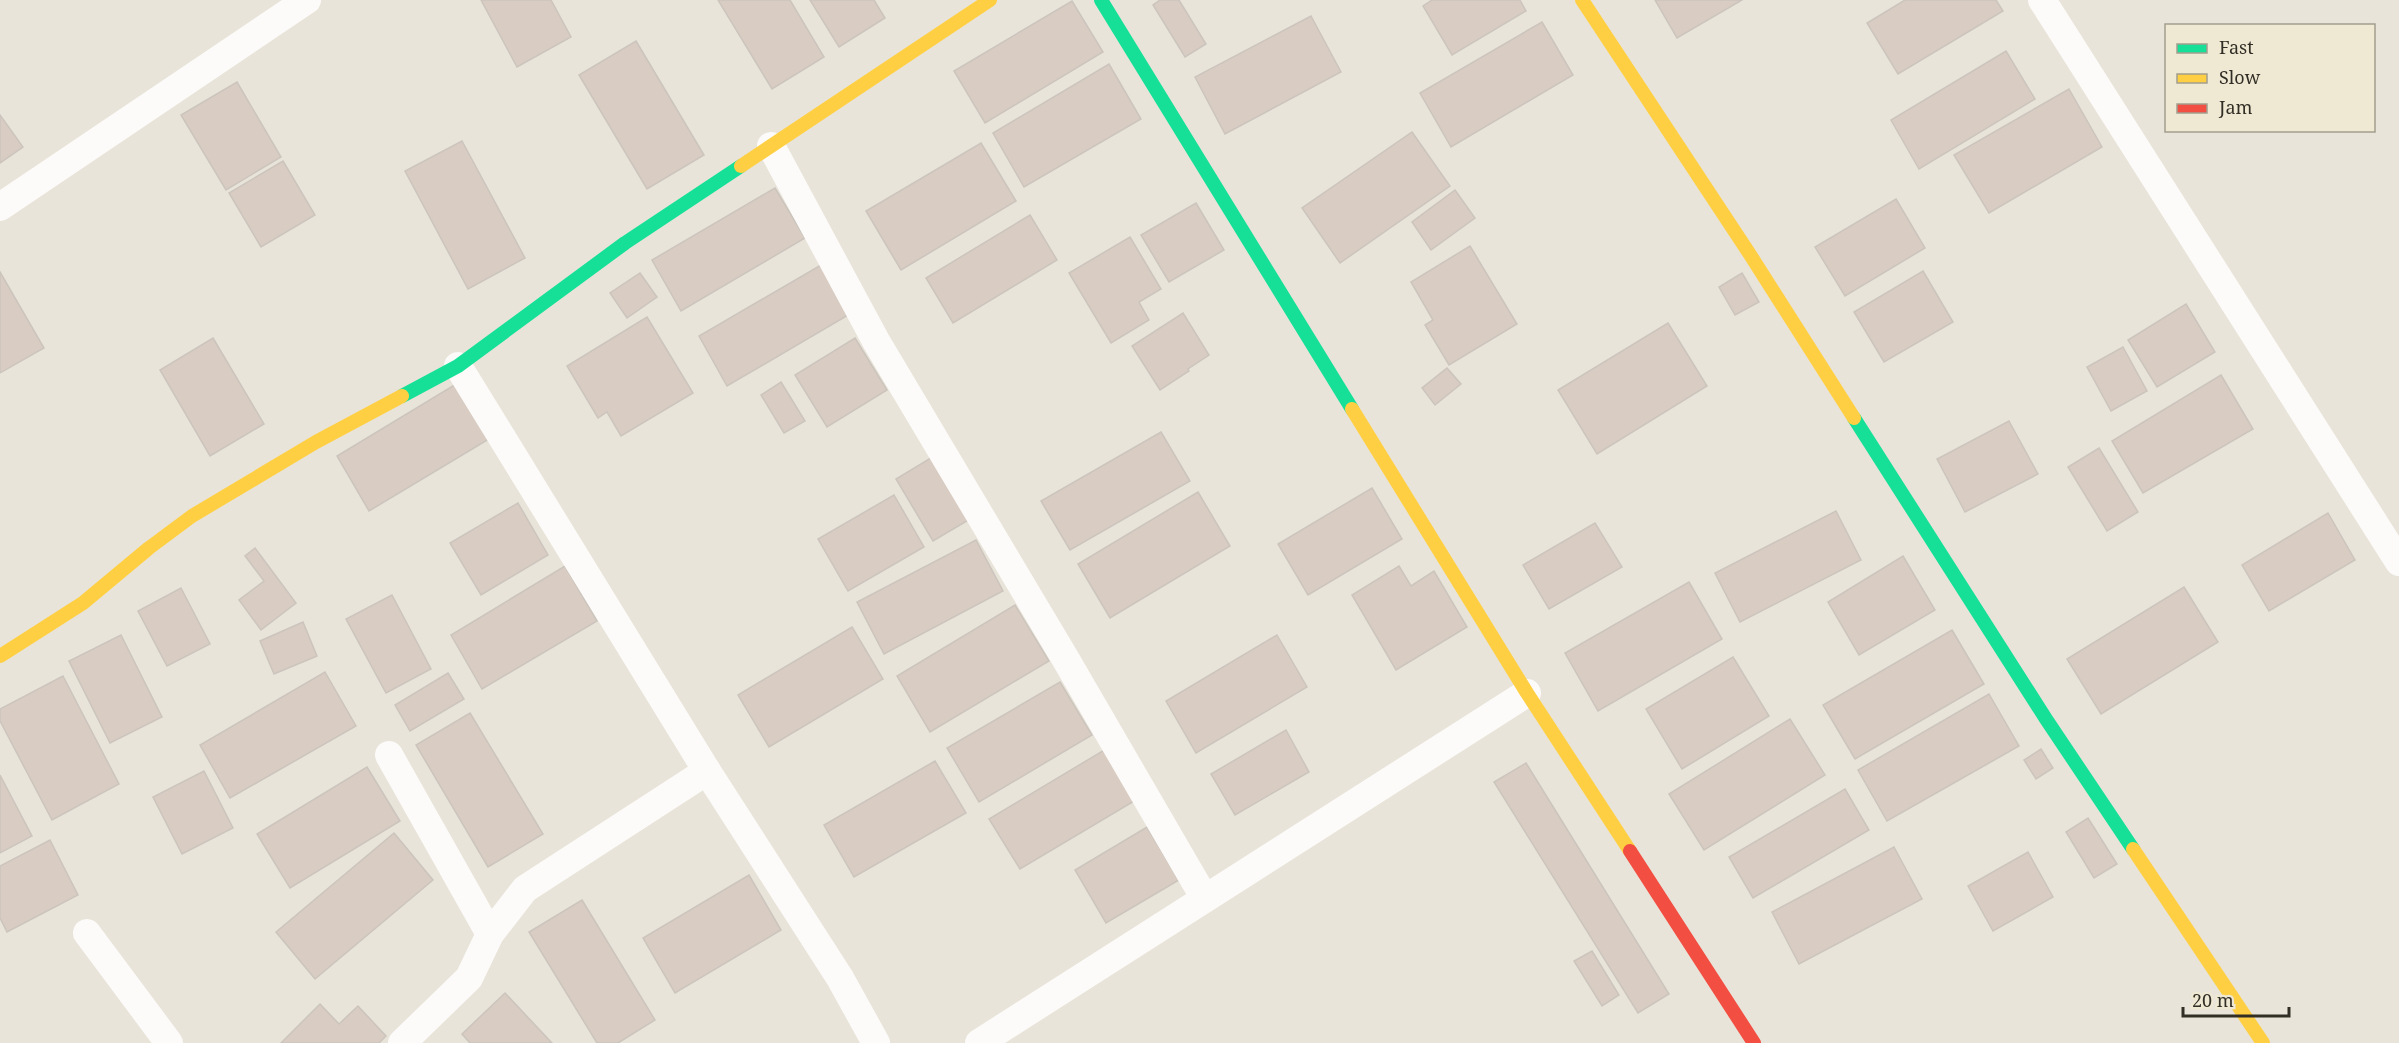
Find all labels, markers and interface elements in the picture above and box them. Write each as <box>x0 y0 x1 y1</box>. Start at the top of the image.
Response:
legend <box>2165 24 2375 132</box>
text: Fast <box>2219 35 2254 59</box>
text: Slow <box>2219 65 2261 89</box>
text: Jam <box>2218 95 2253 119</box>
scale bar <box>2183 980 2290 1018</box>
text: 20 m <box>2192 988 2234 1012</box>

